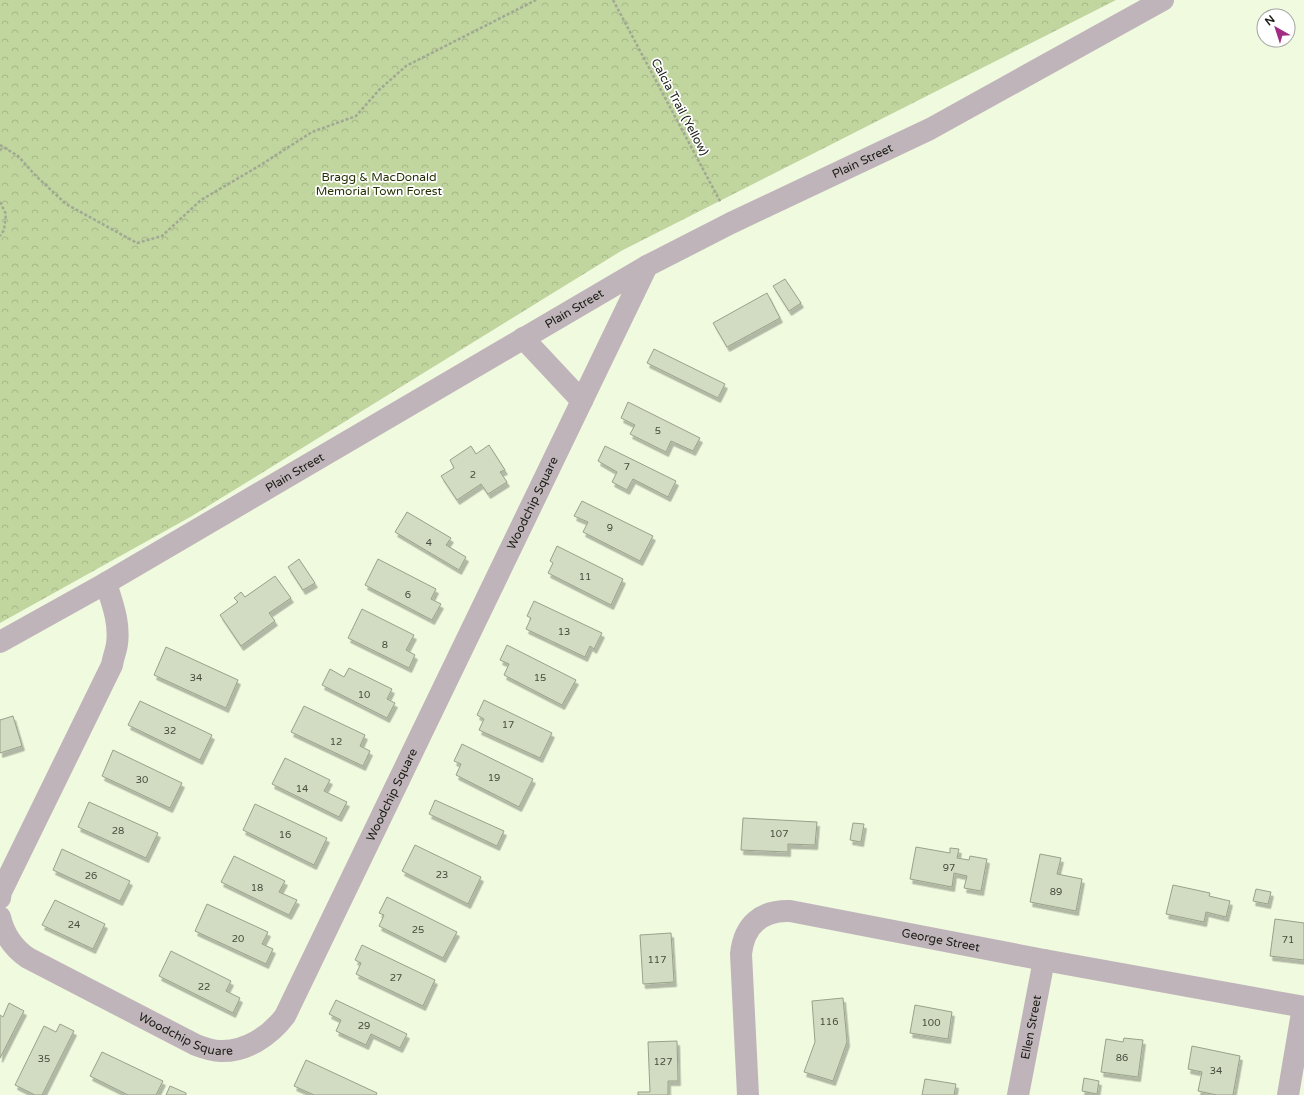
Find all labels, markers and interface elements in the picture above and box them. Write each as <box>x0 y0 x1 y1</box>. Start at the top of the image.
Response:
north arrow <box>1256 8 1296 48</box>
text: N <box>1262 13 1278 28</box>
street label: Calcia Trail (Yellow) <box>648 56 712 158</box>
street label: Plain Street <box>830 140 895 181</box>
park label: Bragg & MacDonald Memorial Town Forest <box>316 170 443 198</box>
street label: Plain Street <box>542 286 606 331</box>
house number: 5 <box>655 425 661 437</box>
street label: Plain Street <box>263 450 327 495</box>
street label: Woodchip Square <box>504 454 561 552</box>
house number: 7 <box>624 461 630 473</box>
house number: 2 <box>470 469 476 481</box>
house number: 9 <box>607 522 613 534</box>
house number: 4 <box>426 537 432 549</box>
house number: 11 <box>579 571 591 583</box>
house number: 6 <box>405 589 411 601</box>
house number: 13 <box>558 626 570 638</box>
house number: 8 <box>382 639 388 651</box>
house number: 34 <box>190 672 202 684</box>
house number: 15 <box>534 672 546 684</box>
house number: 10 <box>358 689 370 701</box>
house number: 17 <box>502 719 514 731</box>
house number: 32 <box>164 725 176 737</box>
house number: 12 <box>330 736 342 748</box>
street label: Woodchip Square <box>363 746 420 844</box>
house number: 19 <box>488 772 500 784</box>
house number: 30 <box>136 774 148 786</box>
house number: 14 <box>296 783 308 795</box>
house number: 28 <box>112 825 124 837</box>
house number: 107 <box>770 828 788 840</box>
house number: 16 <box>279 829 291 841</box>
house number: 97 <box>943 862 955 874</box>
house number: 23 <box>436 869 448 881</box>
house number: 26 <box>85 870 97 882</box>
house number: 18 <box>251 882 263 894</box>
house number: 89 <box>1050 886 1062 898</box>
house number: 24 <box>68 919 80 931</box>
house number: 25 <box>412 924 424 936</box>
street label: George Street <box>900 926 981 955</box>
house number: 20 <box>232 933 244 945</box>
house number: 71 <box>1282 934 1294 946</box>
house number: 117 <box>648 954 666 966</box>
house number: 27 <box>390 972 402 984</box>
house number: 22 <box>198 981 210 993</box>
street label: Ellen Street <box>1018 993 1044 1061</box>
street label: Woodchip Square <box>136 1009 234 1058</box>
house number: 116 <box>820 1016 838 1028</box>
house number: 100 <box>922 1017 940 1029</box>
house number: 29 <box>358 1020 370 1032</box>
house number: 86 <box>1116 1052 1128 1064</box>
house number: 35 <box>38 1053 50 1065</box>
house number: 127 <box>654 1056 672 1068</box>
house number: 34 <box>1210 1065 1222 1077</box>

